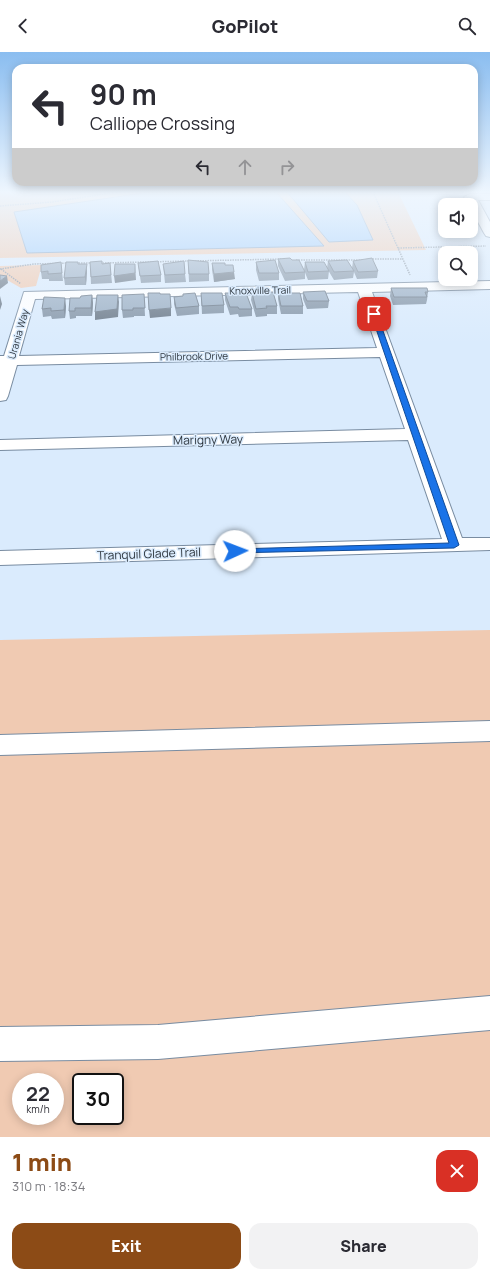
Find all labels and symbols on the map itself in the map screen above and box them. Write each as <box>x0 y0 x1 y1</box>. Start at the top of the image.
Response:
street label: Knoxville Trail <box>229 282 291 298</box>
pin <box>357 297 391 331</box>
street label: Urania Way <box>4 307 32 361</box>
street label: Philbrook Drive <box>160 348 228 364</box>
street label: Marigny Way <box>173 430 244 449</box>
position arrow <box>214 530 256 572</box>
street label: Tranquil Glade Trail <box>97 543 201 564</box>
speed limit sign: 30 <box>72 1073 124 1125</box>

